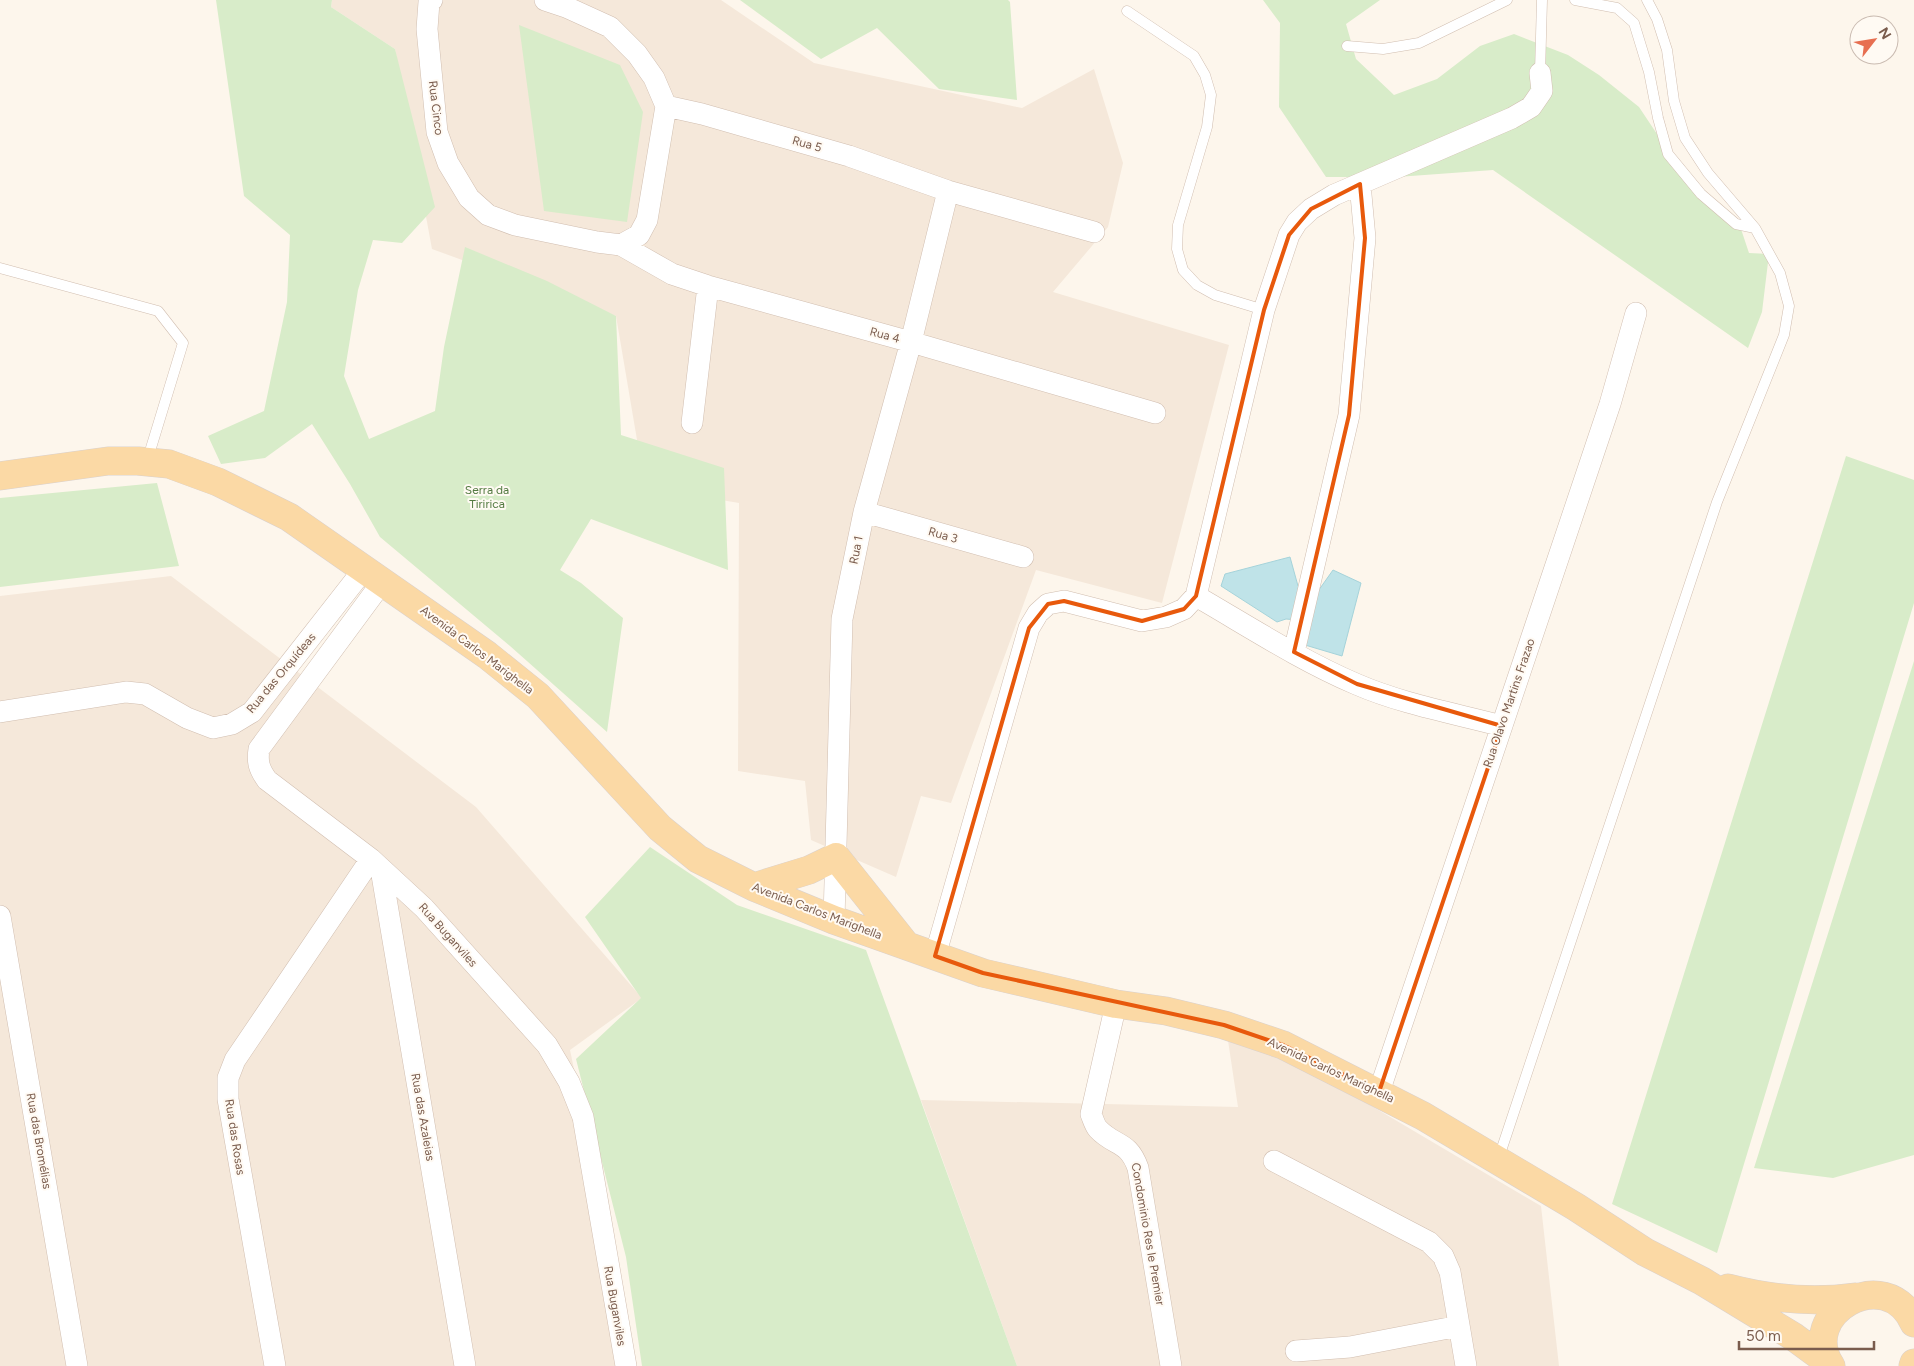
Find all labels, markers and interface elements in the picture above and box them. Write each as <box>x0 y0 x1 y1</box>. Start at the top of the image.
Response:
north arrow <box>1849 15 1899 65</box>
text: N <box>1875 25 1895 43</box>
street label: Rua Cinco <box>426 80 446 136</box>
street label: Rua 5 <box>791 133 824 155</box>
street label: Rua 4 <box>868 324 902 346</box>
park label: Serra da Tiririca <box>465 483 509 511</box>
street label: Rua 3 <box>927 524 959 546</box>
street label: Rua 1 <box>846 535 866 565</box>
street label: Avenida Carlos Marighella <box>418 603 536 697</box>
street label: Rua das Orquídeas <box>243 630 319 716</box>
street label: Rua Olavo Martins Frazao <box>1480 637 1538 769</box>
street label: Avenida Carlos Marighella <box>750 880 884 942</box>
street label: Rua Buganviles <box>416 900 481 970</box>
street label: Avenida Carlos Marighella <box>1265 1034 1397 1106</box>
street label: Rua das Azaleias <box>408 1072 438 1162</box>
street label: Rua das Bromélias <box>24 1092 54 1191</box>
street label: Rua das Rosas <box>222 1098 248 1176</box>
street label: Condominio Res le Premier <box>1129 1162 1167 1306</box>
street label: Rua Buganviles <box>601 1265 629 1347</box>
scale bar <box>1739 1318 1874 1350</box>
text: 50 m <box>1746 1327 1781 1345</box>

